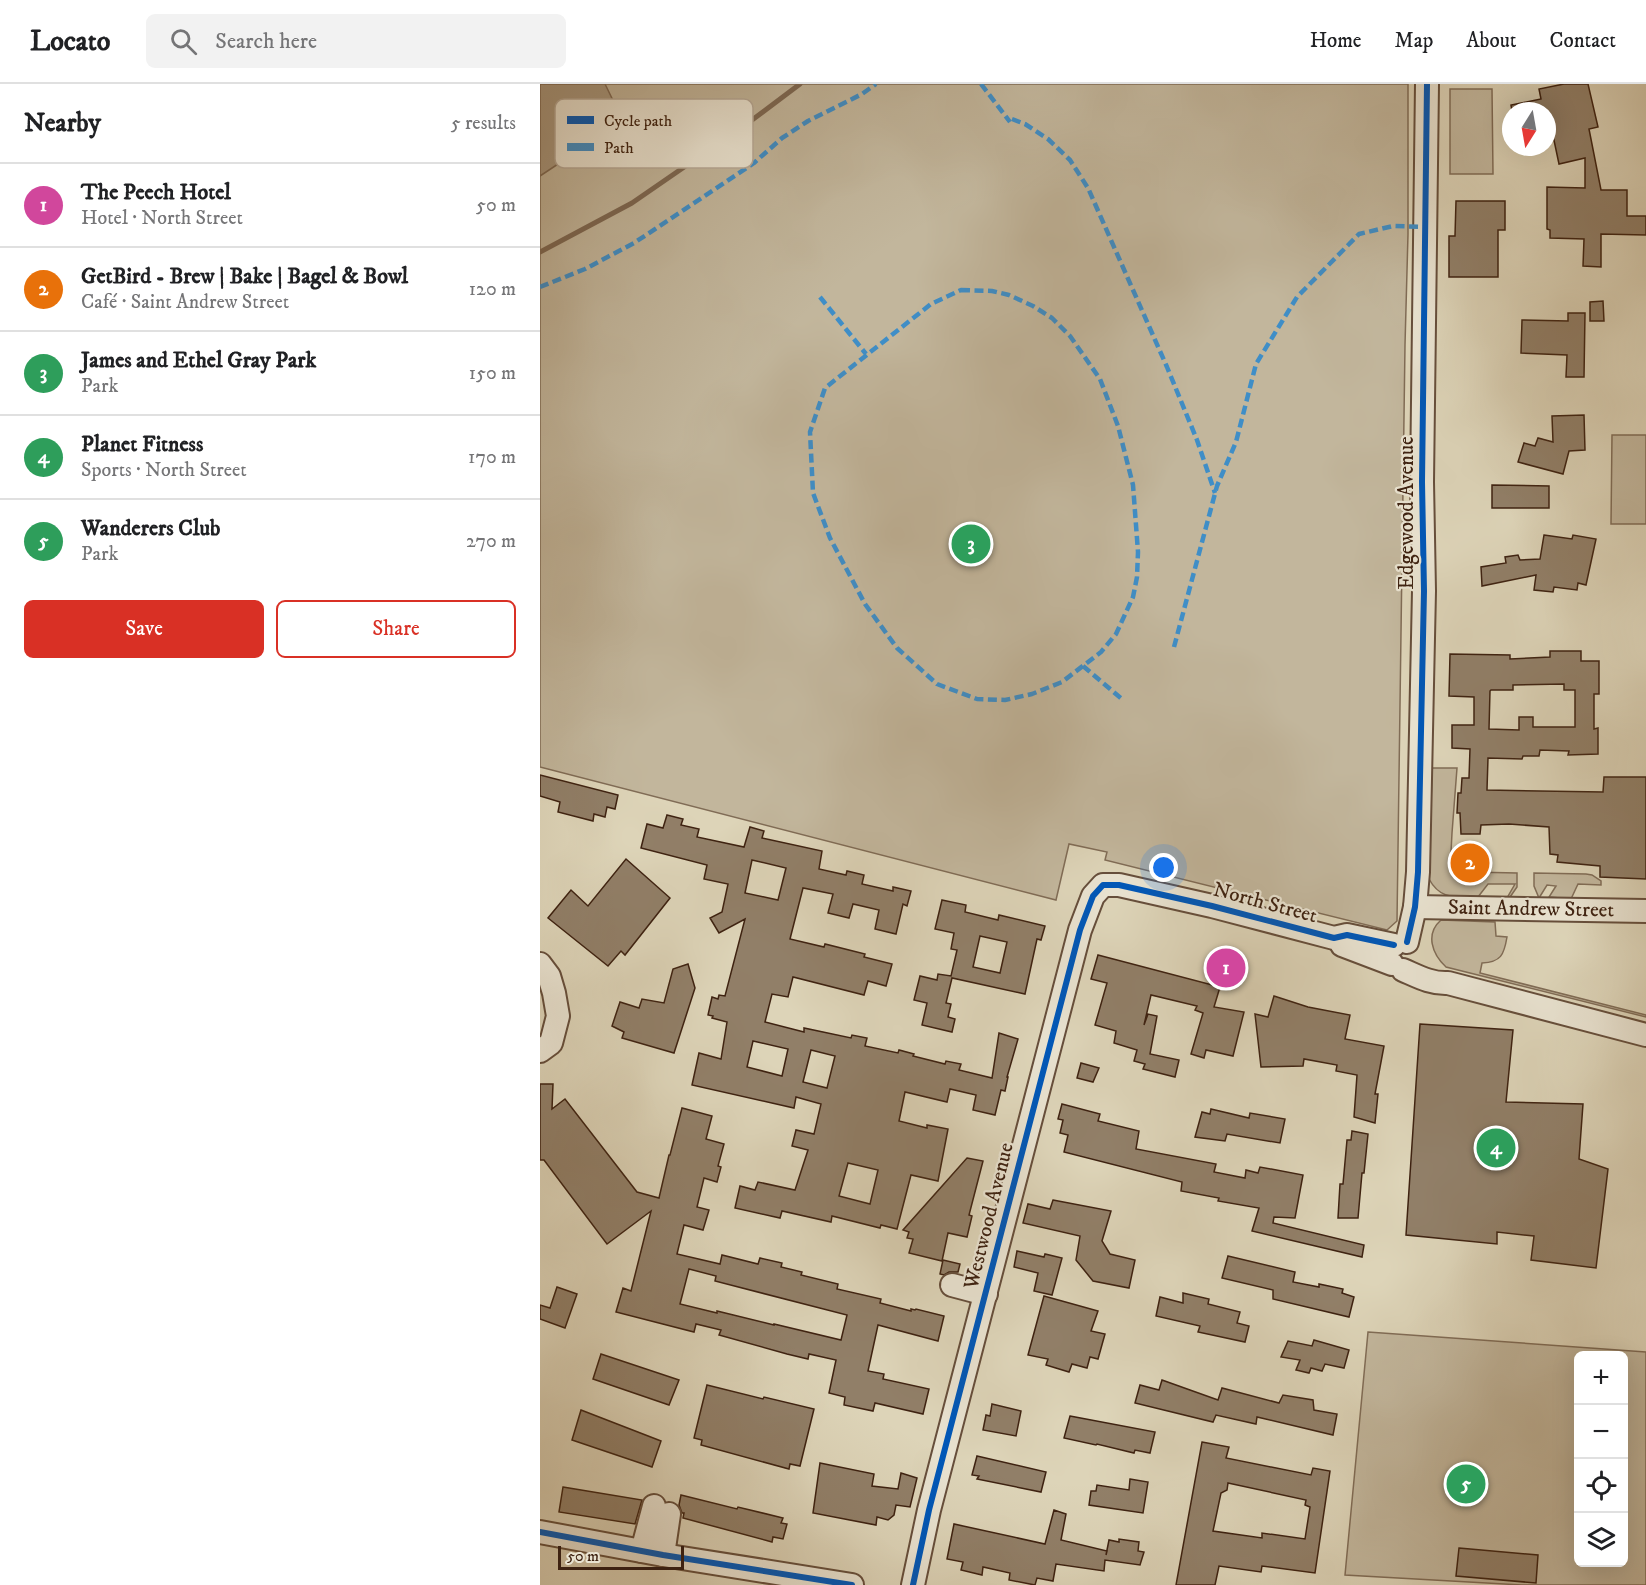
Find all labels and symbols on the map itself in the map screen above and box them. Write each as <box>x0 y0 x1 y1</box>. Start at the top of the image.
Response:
legend <box>555 99 753 168</box>
north arrow <box>1502 102 1556 156</box>
text: Cycle path <box>604 111 673 131</box>
text: Path <box>604 138 634 158</box>
street label: Edgewood Avenue <box>1394 436 1420 590</box>
pin: 3 <box>952 522 990 566</box>
pin: 2 <box>1450 840 1490 886</box>
your location <box>1149 853 1178 882</box>
street label: North Street <box>1210 877 1320 929</box>
street label: Saint Andrew Street <box>1448 895 1615 923</box>
pin: 1 <box>1206 946 1246 990</box>
pin: 4 <box>1476 1126 1516 1170</box>
street label: Westwood Avenue <box>958 1140 1020 1293</box>
pin: 5 <box>1446 1462 1486 1506</box>
scale bar <box>558 1543 684 1570</box>

